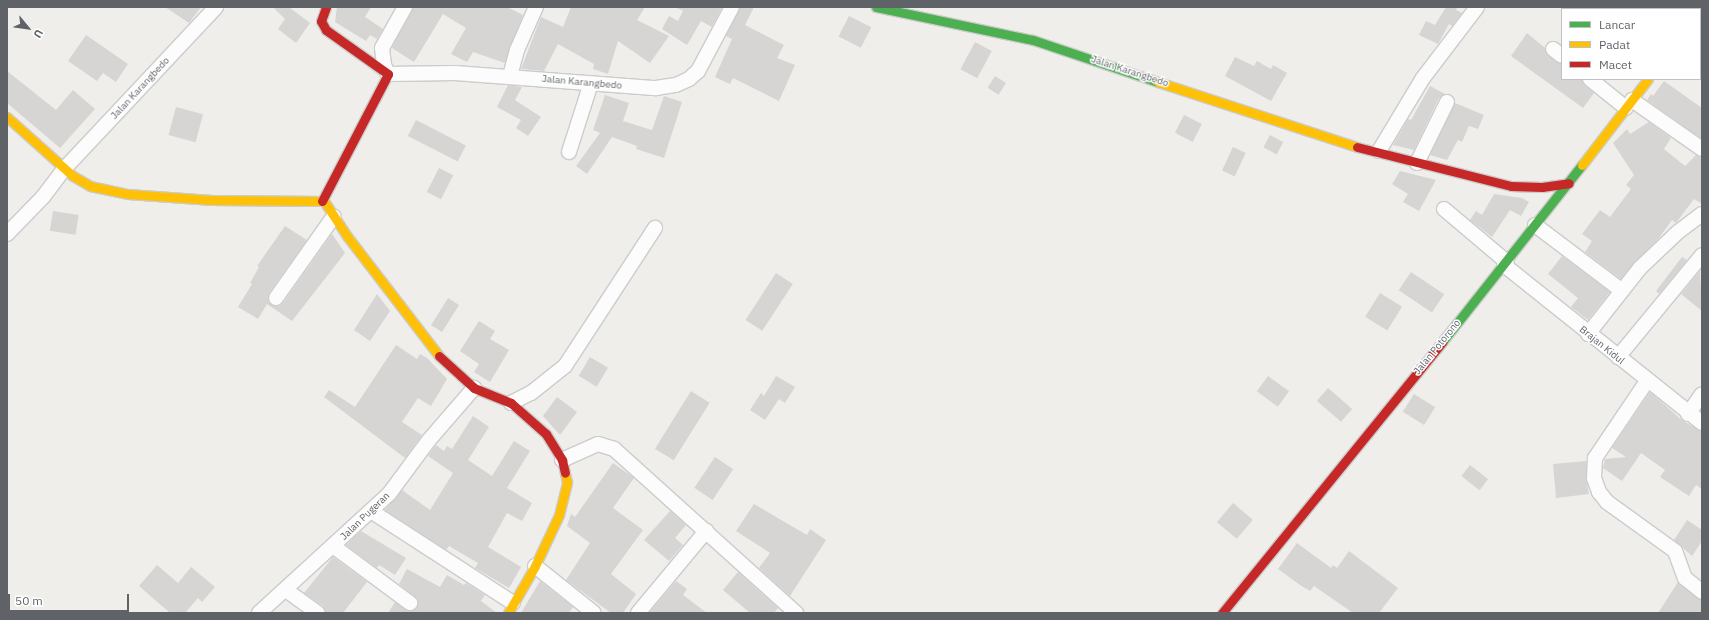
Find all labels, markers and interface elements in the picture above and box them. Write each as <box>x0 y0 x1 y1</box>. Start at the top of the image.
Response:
north arrow <box>8 8 48 48</box>
legend <box>1561 8 1701 80</box>
text: Lancar <box>1599 17 1635 32</box>
text: U <box>31 27 46 41</box>
text: Padat <box>1599 37 1630 52</box>
street label: Jalan Karangbedo <box>1090 53 1170 89</box>
street label: Jalan Karangbedo <box>108 54 172 122</box>
text: Macet <box>1599 57 1632 72</box>
street label: Jalan Karangbedo <box>541 73 623 91</box>
street label: Jalan Potorono <box>1411 317 1463 377</box>
street label: Brajan Kidul <box>1577 323 1627 367</box>
street label: Jalan Pugeran <box>338 490 392 542</box>
scale bar <box>10 586 131 612</box>
text: 50 m <box>15 593 43 608</box>

